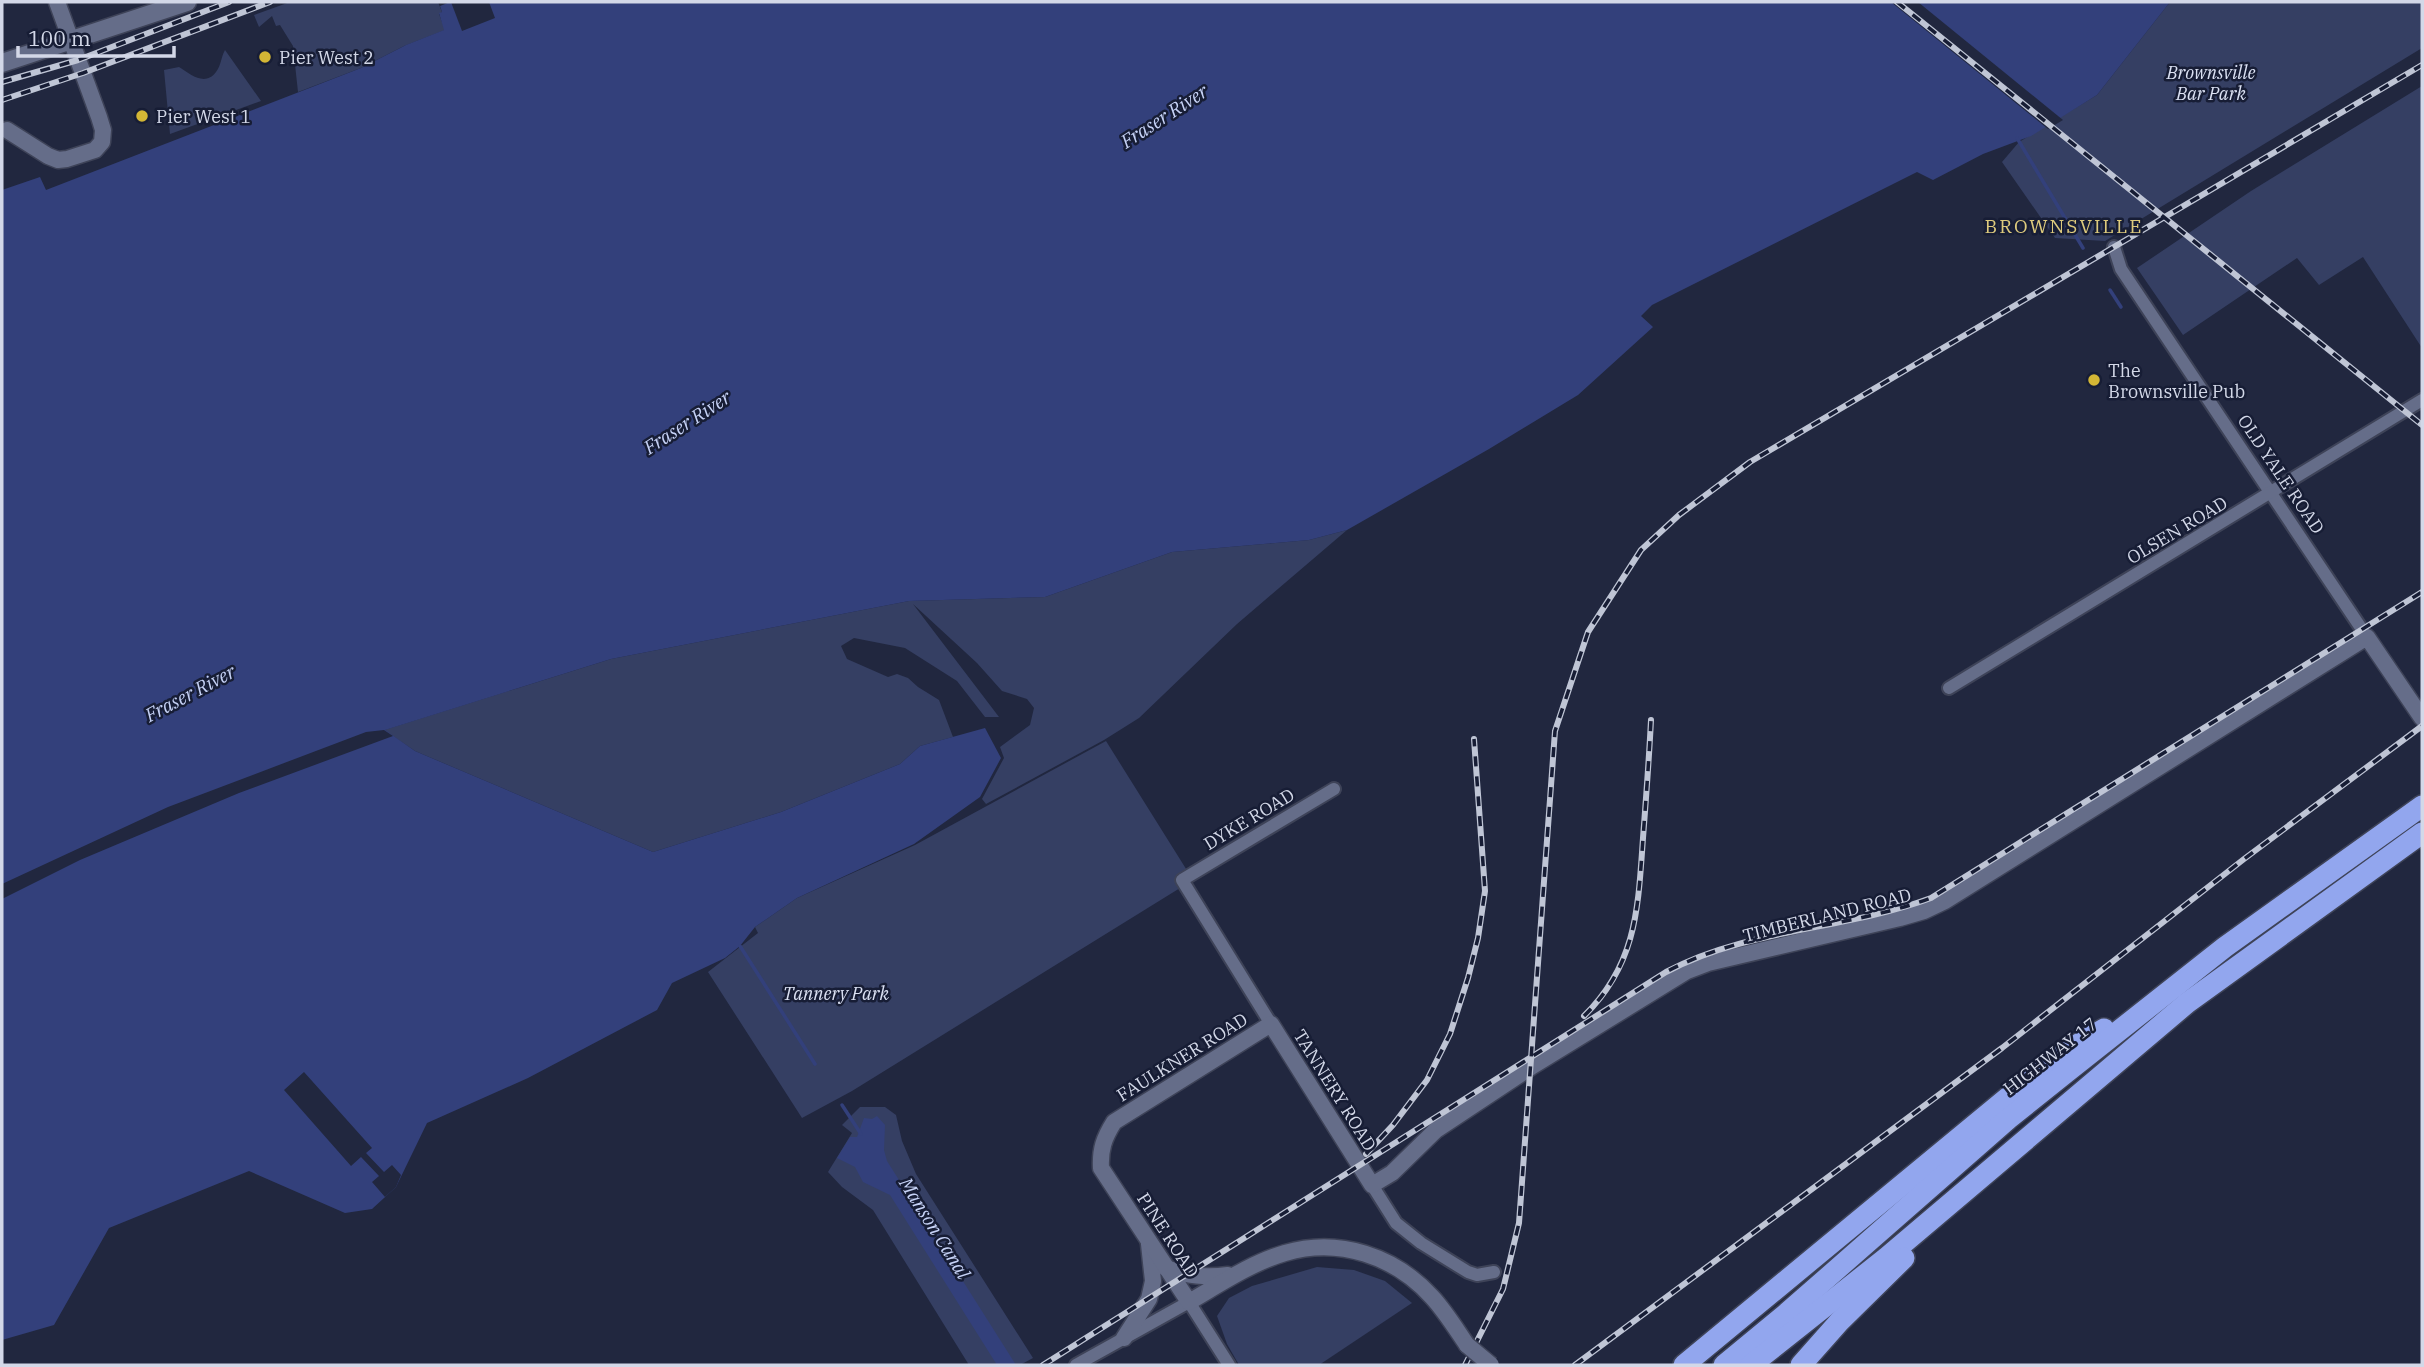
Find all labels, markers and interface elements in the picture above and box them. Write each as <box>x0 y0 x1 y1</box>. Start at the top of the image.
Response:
scale bar <box>18 14 173 58</box>
text: 100 m <box>28 24 91 52</box>
place label: Pier West 2 <box>279 46 374 69</box>
marker: Pier West 2 <box>257 49 273 65</box>
park label: Brownsville Bar Park <box>2166 61 2255 105</box>
water label: Fraser River <box>1115 78 1213 154</box>
place label: Pier West 1 <box>156 105 251 128</box>
marker: Pier West 1 <box>134 108 150 124</box>
district label: BROWNSVILLE <box>1985 214 2143 238</box>
place label: The Brownsville Pub <box>2108 359 2245 403</box>
marker: The Brownsville Pub <box>2086 372 2102 388</box>
water label: Fraser River <box>638 384 736 460</box>
street label: OLD YALE ROAD <box>2233 410 2329 538</box>
street label: OLSEN ROAD <box>2123 491 2231 569</box>
water label: Fraser River <box>140 659 240 727</box>
street label: DYKE ROAD <box>1200 783 1298 855</box>
street label: TIMBERLAND ROAD <box>1740 883 1914 947</box>
park label: Tannery Park <box>783 982 890 1005</box>
street label: FAULKNER ROAD <box>1112 1007 1252 1107</box>
street label: HIGHWAY 17 <box>1998 1012 2102 1100</box>
street label: TANNERY ROAD <box>1288 1025 1382 1155</box>
water label: Manson Canal <box>894 1172 976 1284</box>
street label: PINE ROAD <box>1132 1188 1204 1282</box>

